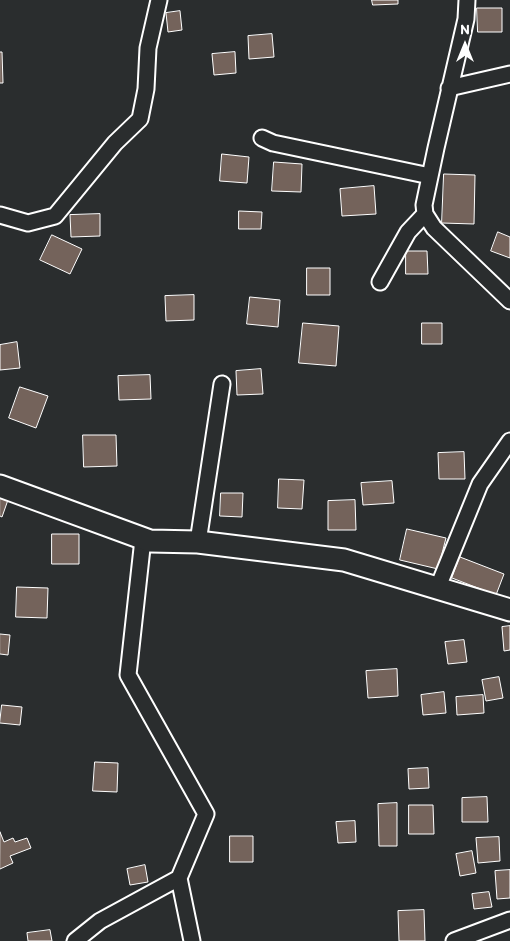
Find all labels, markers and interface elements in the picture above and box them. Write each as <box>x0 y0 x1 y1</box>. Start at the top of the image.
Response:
north arrow <box>440 20 490 70</box>
text: N <box>460 21 470 38</box>

